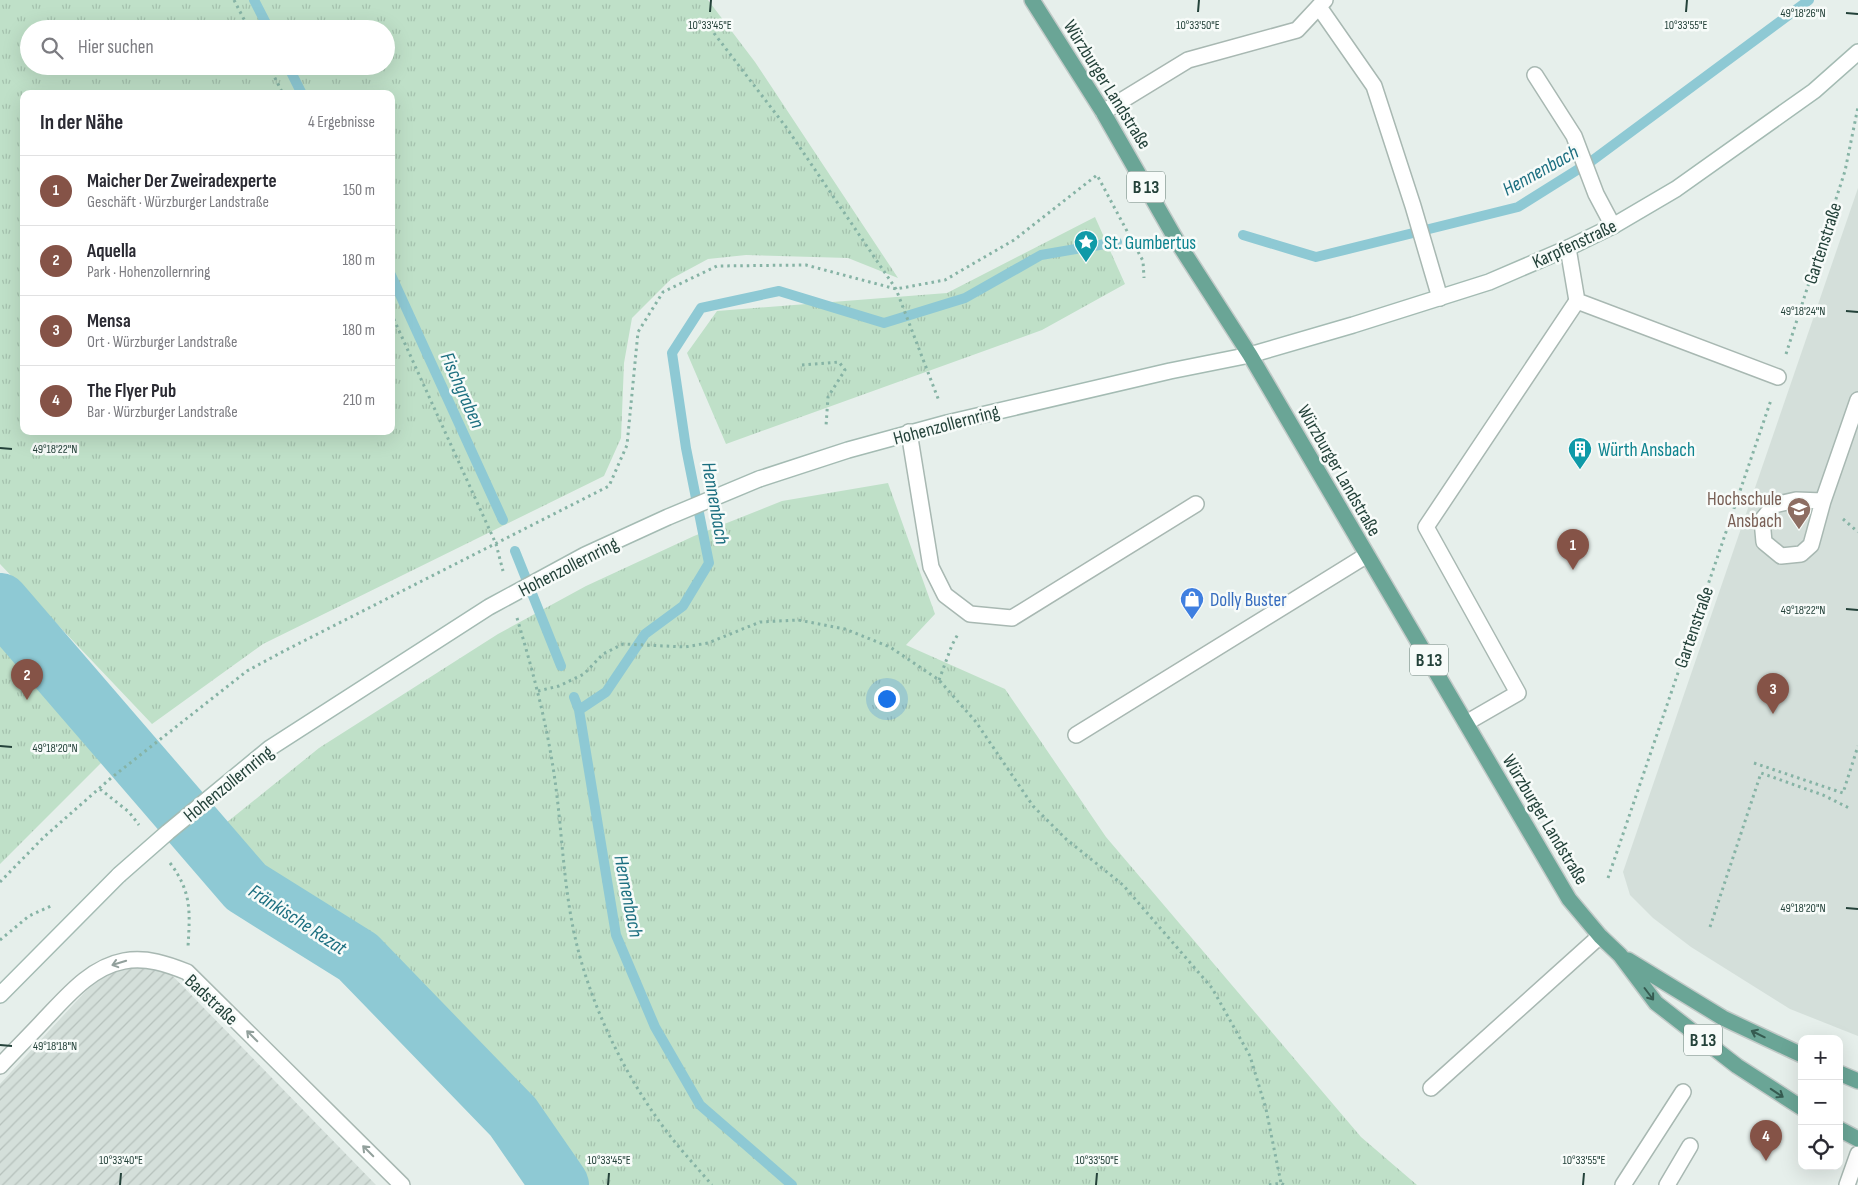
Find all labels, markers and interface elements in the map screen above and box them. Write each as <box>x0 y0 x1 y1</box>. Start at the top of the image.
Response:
text: 49°18'26"N <box>1780 6 1826 21</box>
street label: Würzburger Landstraße <box>1058 16 1156 154</box>
text: 10°33'45"E <box>688 18 732 33</box>
text: 10°33'50"E <box>1176 18 1220 33</box>
text: 10°33'55"E <box>1664 18 1708 33</box>
search box <box>20 20 395 75</box>
icon: search <box>38 34 66 62</box>
text: Hier suchen <box>78 36 154 59</box>
text: In der Nähe <box>40 110 123 135</box>
text: 4 Ergebnisse <box>308 113 375 132</box>
water label: Hennenbach <box>1498 140 1583 202</box>
text: Maicher Der Zweiradexperte <box>87 170 277 193</box>
road number: B 13 <box>1127 172 1165 202</box>
text: 1 <box>53 181 59 200</box>
text: 150 m <box>343 181 375 200</box>
text: Geschäft · Würzburger Landstraße <box>87 193 269 212</box>
street label: Gartenstraße <box>1799 200 1847 287</box>
street label: Karpfenstraße <box>1529 215 1621 274</box>
place icon: St. Gumbertus <box>1073 229 1099 263</box>
place label: St. Gumbertus <box>1104 232 1196 255</box>
text: Aquella <box>87 240 136 263</box>
text: 2 <box>52 251 60 270</box>
text: 180 m <box>342 251 375 270</box>
text: Park · Hohenzollernring <box>87 263 210 282</box>
text: 49°18'24"N <box>1781 304 1825 319</box>
text: Mensa <box>87 310 131 333</box>
text: 3 <box>52 321 60 340</box>
text: 180 m <box>342 321 375 340</box>
text: Ort · Würzburger Landstraße <box>87 333 237 352</box>
water label: Fischgraben <box>435 349 489 432</box>
text: The Flyer Pub <box>87 380 176 403</box>
text: 4 <box>52 391 60 410</box>
text: 210 m <box>343 391 375 410</box>
street label: Hohenzollernring <box>891 400 1002 451</box>
street label: Würzburger Landstraße <box>1292 401 1386 541</box>
text: Bar · Würzburger Landstraße <box>87 403 238 422</box>
building icon: Würth Ansbach <box>1567 436 1593 470</box>
place label: Würth Ansbach <box>1598 439 1695 462</box>
text: 49°18'22"N <box>33 442 77 457</box>
water label: Hennenbach <box>696 460 734 546</box>
place label: Hochschule Ansbach <box>1707 488 1782 533</box>
school or university icon: Hochschule Ansbach <box>1786 496 1812 530</box>
pin: 1 <box>1557 529 1589 570</box>
street label: Hohenzollernring <box>515 532 623 602</box>
street label: Gartenstraße <box>1670 584 1719 671</box>
shop icon: Dolly Buster <box>1179 586 1205 620</box>
place label: Dolly Buster <box>1210 589 1287 612</box>
text: 49°18'22"N <box>1781 603 1825 618</box>
road number: B 13 <box>1410 644 1448 676</box>
pin: 2 <box>11 659 43 700</box>
pin: 3 <box>1757 673 1789 714</box>
your location <box>874 686 900 712</box>
text: 49°18'20"N <box>32 741 78 756</box>
street label: Hohenzollernring <box>179 741 279 827</box>
street label: Würzburger Landstraße <box>1497 750 1593 889</box>
water label: Hennenbach <box>608 853 648 939</box>
water label: Fränkische Rezat <box>244 879 352 961</box>
text: 49°18'20"N <box>1780 901 1826 916</box>
one-way arrow <box>111 959 127 969</box>
street label: Badstraße <box>180 970 242 1030</box>
one-way arrow <box>1644 987 1655 1000</box>
road number: B 13 <box>1684 1024 1722 1056</box>
one-way arrow <box>1751 1029 1766 1038</box>
one-way arrow <box>246 1030 258 1043</box>
map controls <box>1798 1035 1843 1170</box>
button: + <box>1798 1035 1843 1080</box>
text: 49°18'18"N <box>33 1039 77 1054</box>
button: − <box>1798 1080 1843 1125</box>
one-way arrow <box>1770 1088 1784 1098</box>
pin: 4 <box>1750 1120 1782 1161</box>
button: locate <box>1798 1125 1843 1170</box>
one-way arrow <box>361 1145 374 1157</box>
text: 10°33'40"E <box>99 1153 143 1168</box>
text: 10°33'45"E <box>587 1153 631 1168</box>
text: 10°33'50"E <box>1075 1153 1119 1168</box>
text: 10°33'55"E <box>1562 1153 1606 1168</box>

